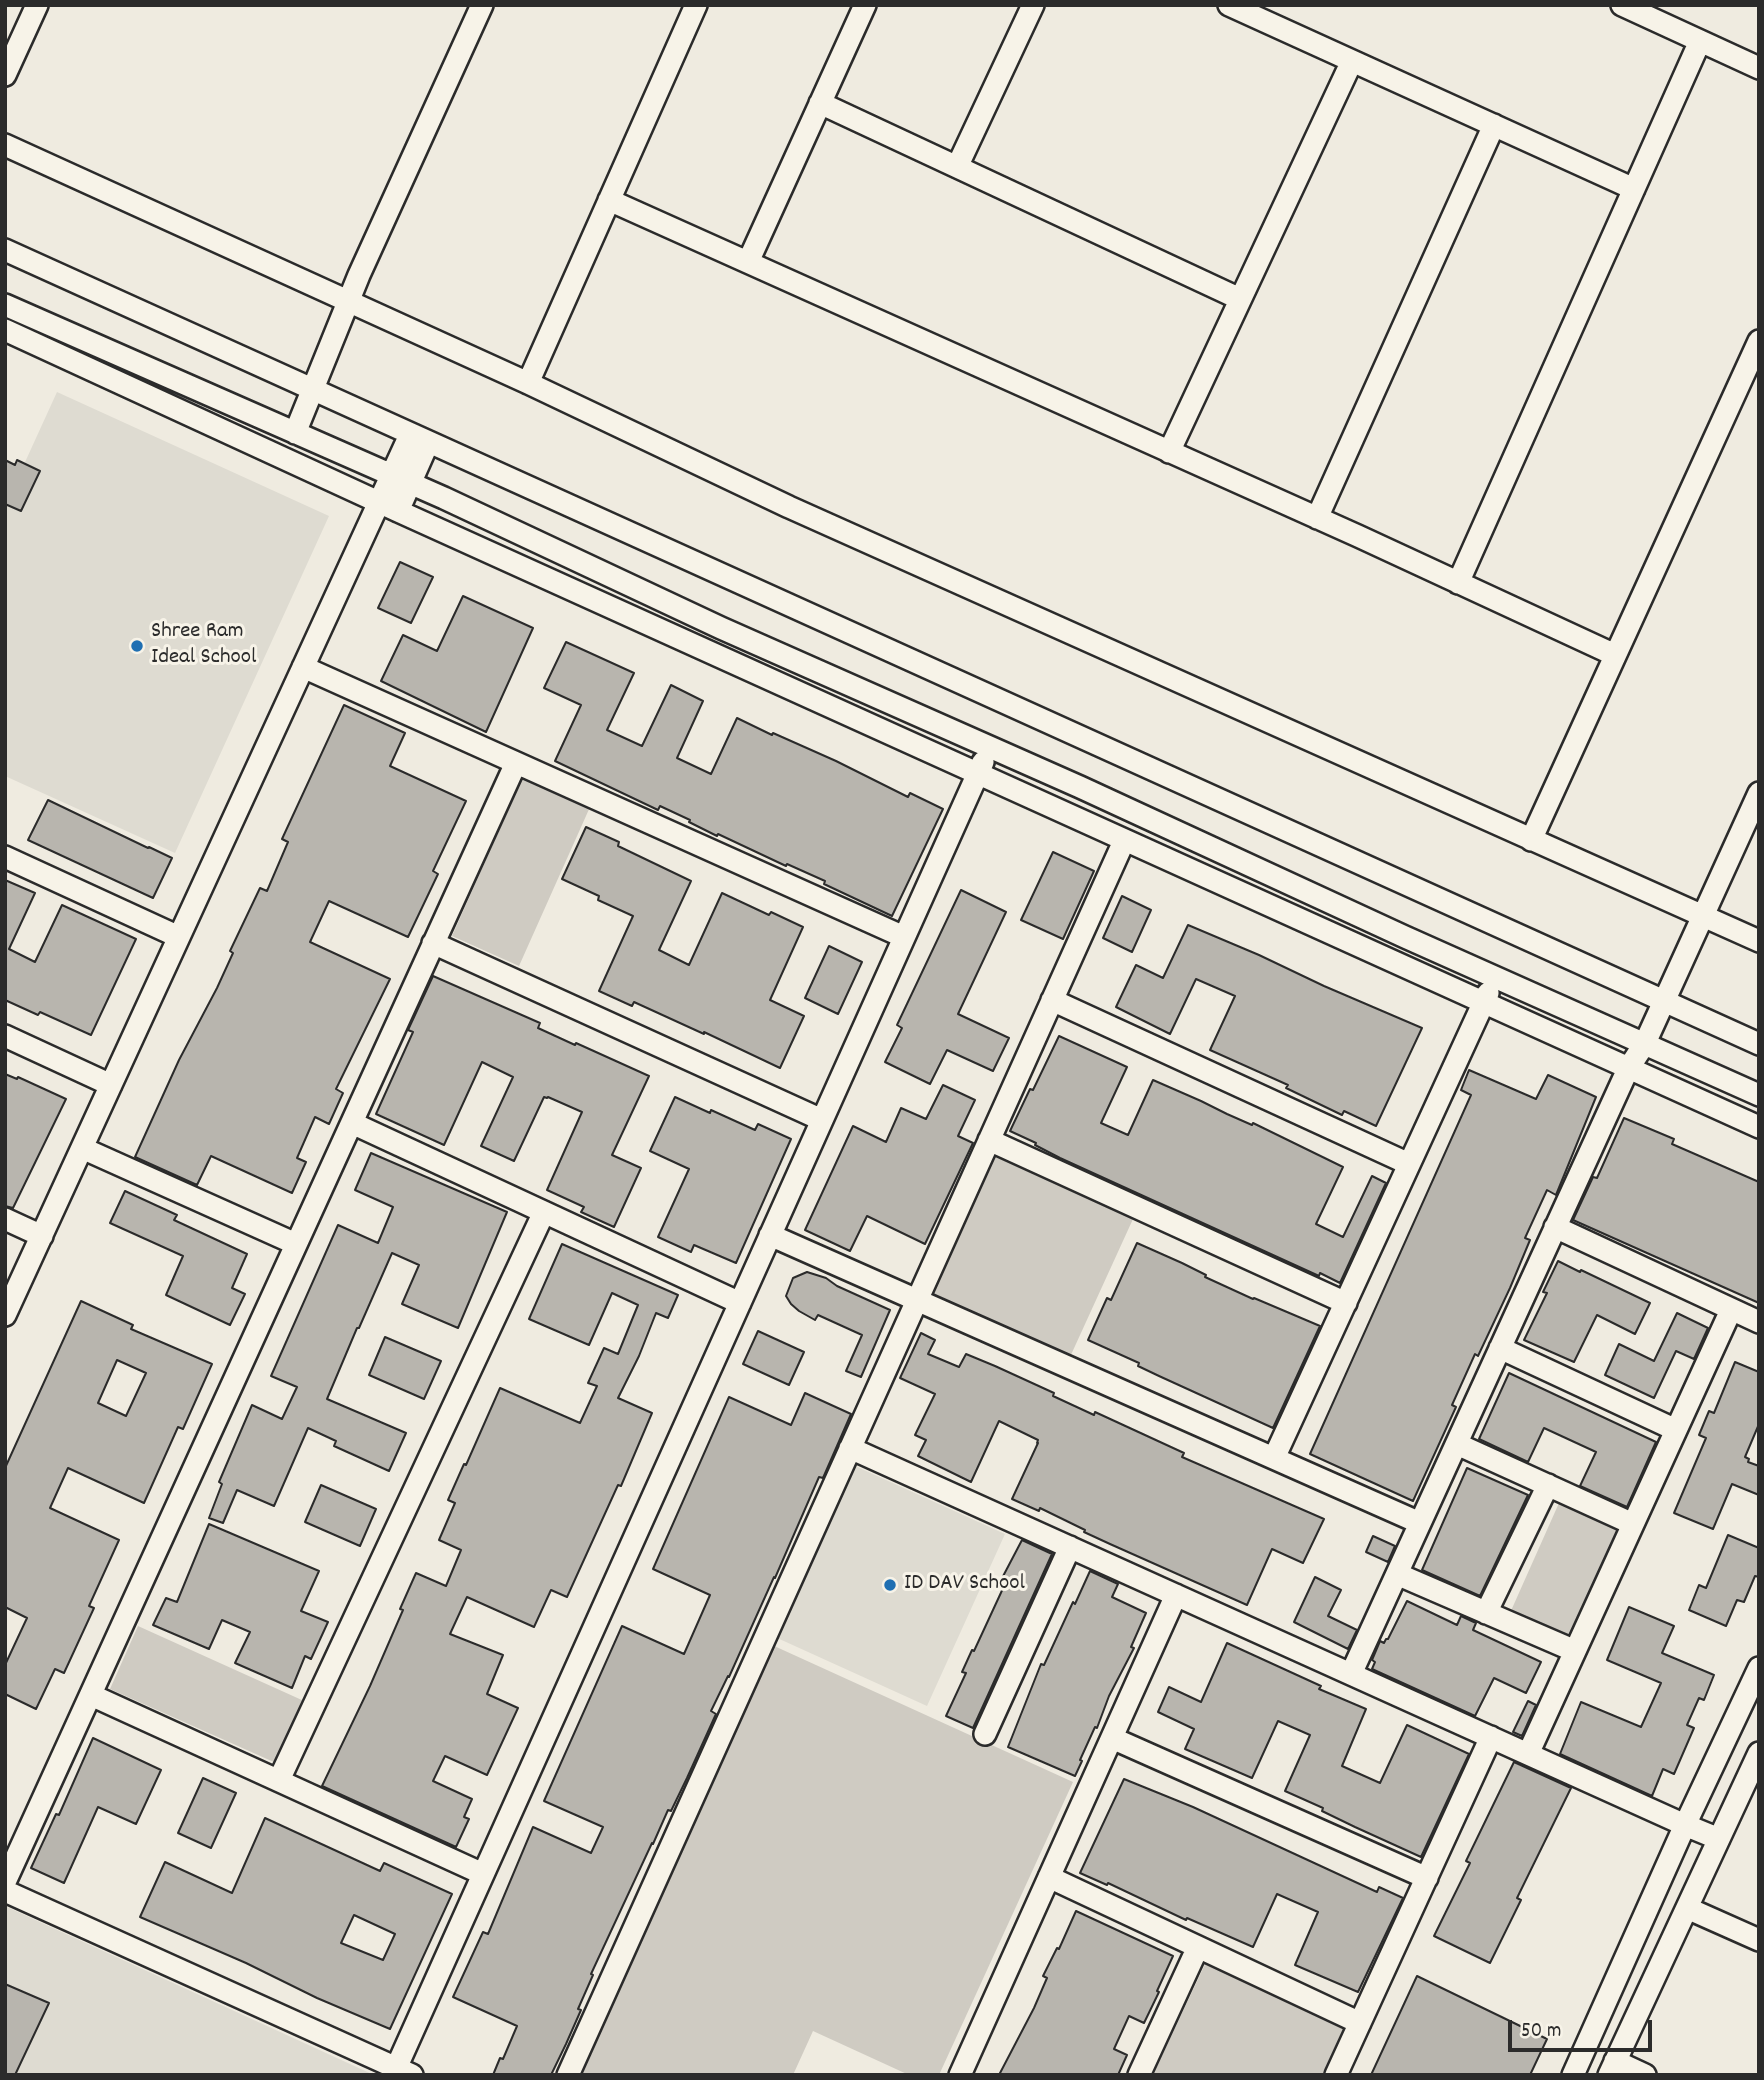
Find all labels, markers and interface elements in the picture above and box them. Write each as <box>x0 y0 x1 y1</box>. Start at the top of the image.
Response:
place label: Shree Ram Ideal School <box>151 619 256 673</box>
marker: Shree Ram Ideal School <box>129 638 145 654</box>
place label: ID DAV School <box>904 1571 1025 1599</box>
marker: ID DAV School <box>882 1577 898 1593</box>
scale bar <box>1512 2007 1656 2050</box>
text: 50 m <box>1521 2017 1561 2047</box>

